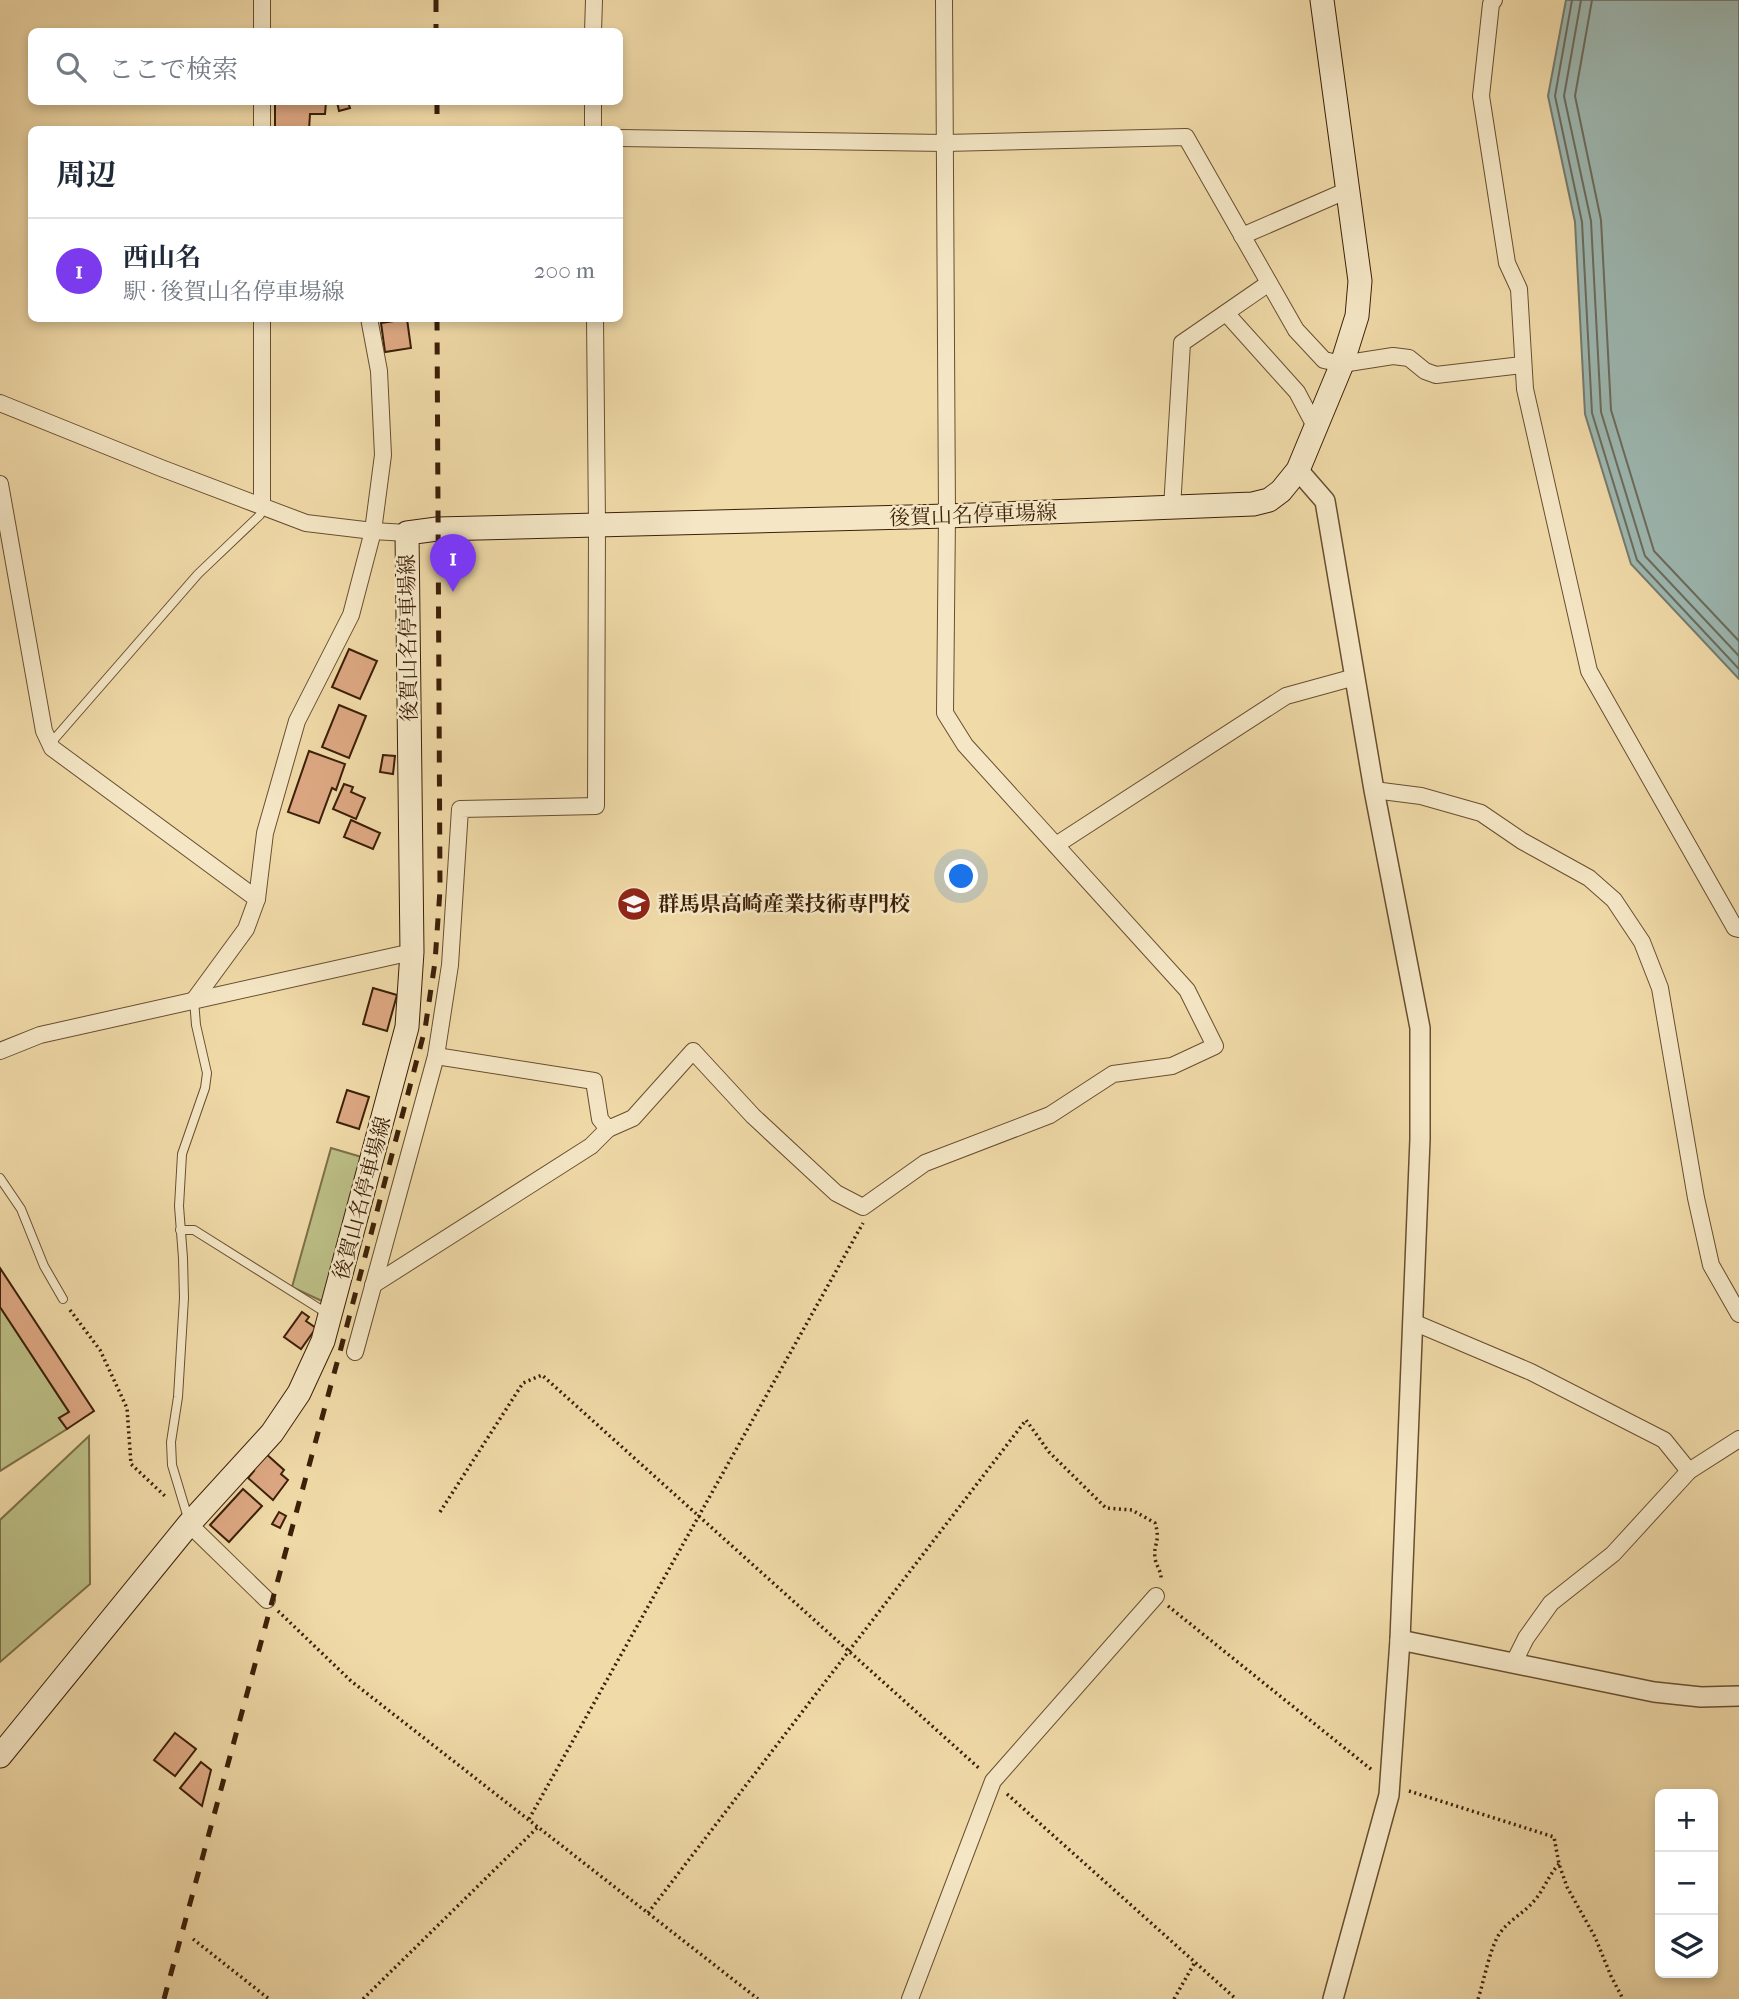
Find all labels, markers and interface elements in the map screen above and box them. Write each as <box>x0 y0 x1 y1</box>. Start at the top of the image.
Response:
search box <box>28 28 623 105</box>
icon: search <box>52 48 90 86</box>
text: ここで検索 <box>108 54 238 85</box>
text: 周辺 <box>56 158 116 193</box>
text: 西山名 <box>123 242 201 273</box>
text: 1 <box>75 257 83 284</box>
text: 200 m <box>534 257 595 284</box>
text: 駅 · 後賀山名停車場線 <box>123 278 345 305</box>
street label: 後賀山名停車場線 <box>889 500 1057 530</box>
pin: 1 <box>430 534 476 592</box>
street label: 後賀山名停車場線 <box>395 554 421 722</box>
your location <box>944 859 978 893</box>
school or university icon: 群馬県高崎産業技術専門校 <box>615 885 653 923</box>
place label: 群馬県高崎産業技術専門校 <box>658 892 910 916</box>
street label: 後賀山名停車場線 <box>329 1114 395 1282</box>
map controls <box>1655 1789 1718 1978</box>
button: + <box>1655 1789 1718 1852</box>
button: − <box>1655 1852 1718 1915</box>
button: layers <box>1655 1915 1718 1978</box>

